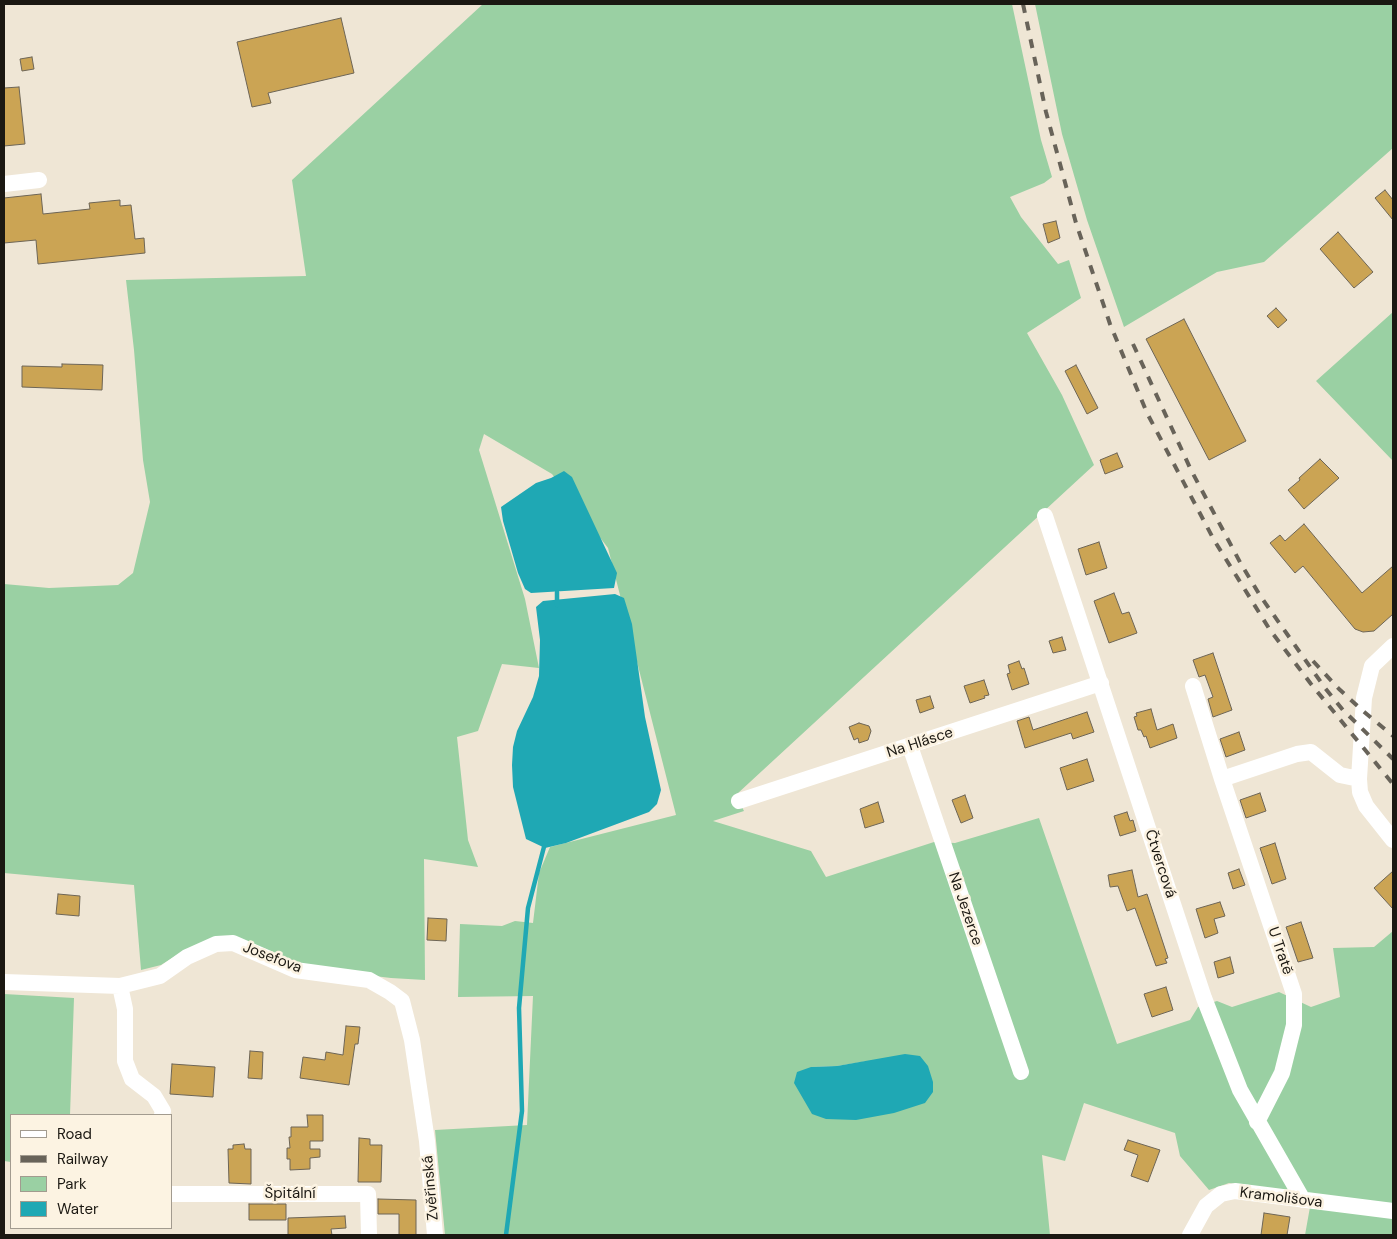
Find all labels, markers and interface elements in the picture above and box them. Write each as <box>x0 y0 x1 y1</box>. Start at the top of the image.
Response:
street label: Na Hlásce <box>884 724 956 762</box>
street label: Čtvercová <box>1141 828 1179 900</box>
street label: Na Jezerce <box>944 870 986 948</box>
street label: U Tratě <box>1264 925 1296 977</box>
street label: Josefova <box>240 939 304 977</box>
legend <box>10 1114 172 1229</box>
text: Road <box>57 1124 92 1144</box>
text: Railway <box>57 1149 108 1169</box>
street label: Zvěřinská <box>419 1155 443 1221</box>
text: Park <box>57 1174 87 1194</box>
street label: Kramolišova <box>1239 1184 1323 1212</box>
street label: Špitální <box>264 1185 316 1203</box>
text: Water <box>57 1199 98 1219</box>

